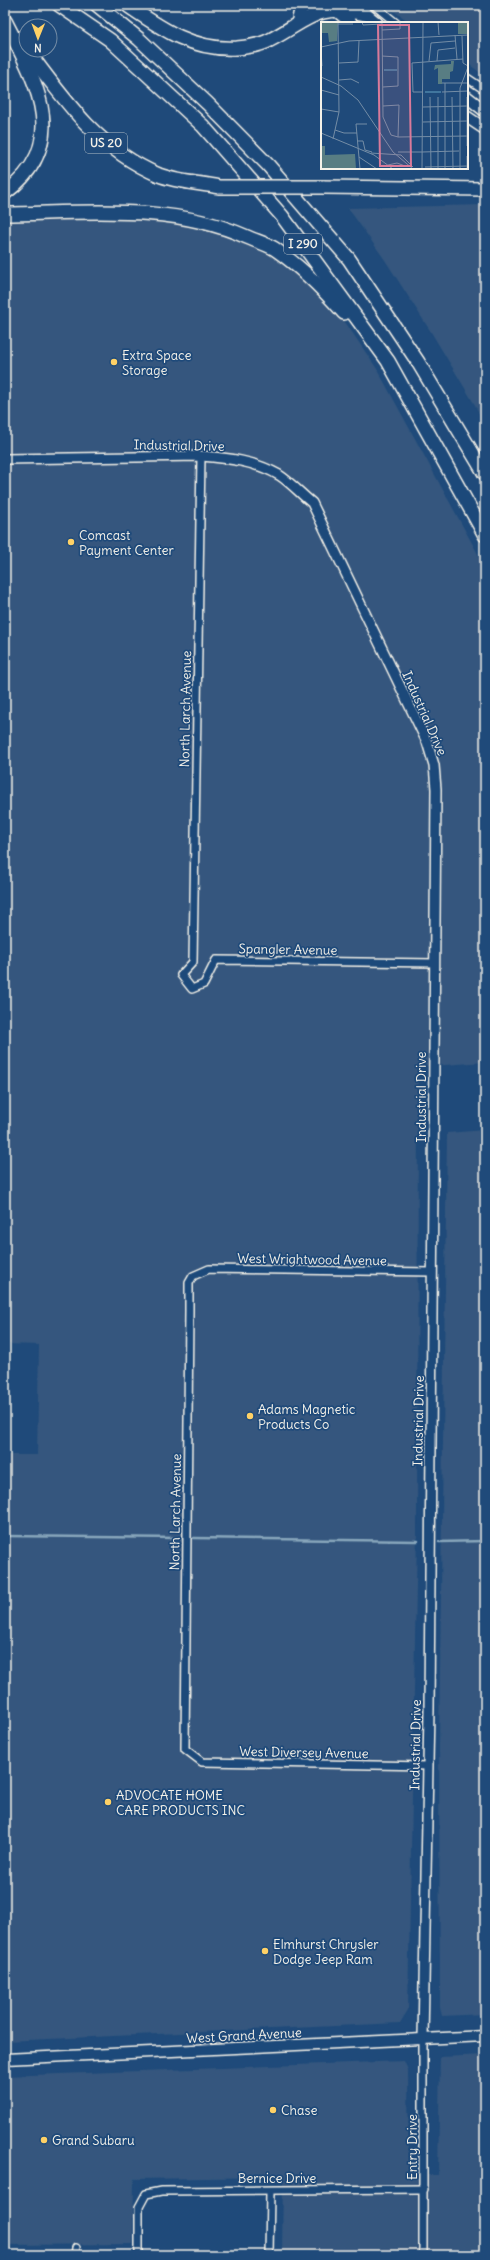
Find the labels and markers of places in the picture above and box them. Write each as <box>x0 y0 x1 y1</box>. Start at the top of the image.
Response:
place label: Extra Space Storage <box>122 347 191 379</box>
marker: Extra Space Storage <box>109 357 119 367</box>
place label: Comcast Payment Center <box>79 527 174 559</box>
marker: Comcast Payment Center <box>66 537 76 547</box>
place label: Adams Magnetic Products Co <box>258 1401 356 1433</box>
marker: Adams Magnetic Products Co <box>245 1411 255 1421</box>
place label: ADVOCATE HOME CARE PRODUCTS INC <box>116 1787 245 1819</box>
marker: ADVOCATE HOME CARE PRODUCTS INC <box>103 1797 113 1807</box>
place label: Elmhurst Chrysler Dodge Jeep Ram <box>273 1936 379 1968</box>
marker: Elmhurst Chrysler Dodge Jeep Ram <box>260 1946 270 1956</box>
place label: Chase <box>281 2102 317 2119</box>
marker: Chase <box>268 2105 278 2115</box>
place label: Grand Subaru <box>52 2132 135 2149</box>
marker: Grand Subaru <box>39 2135 49 2145</box>

